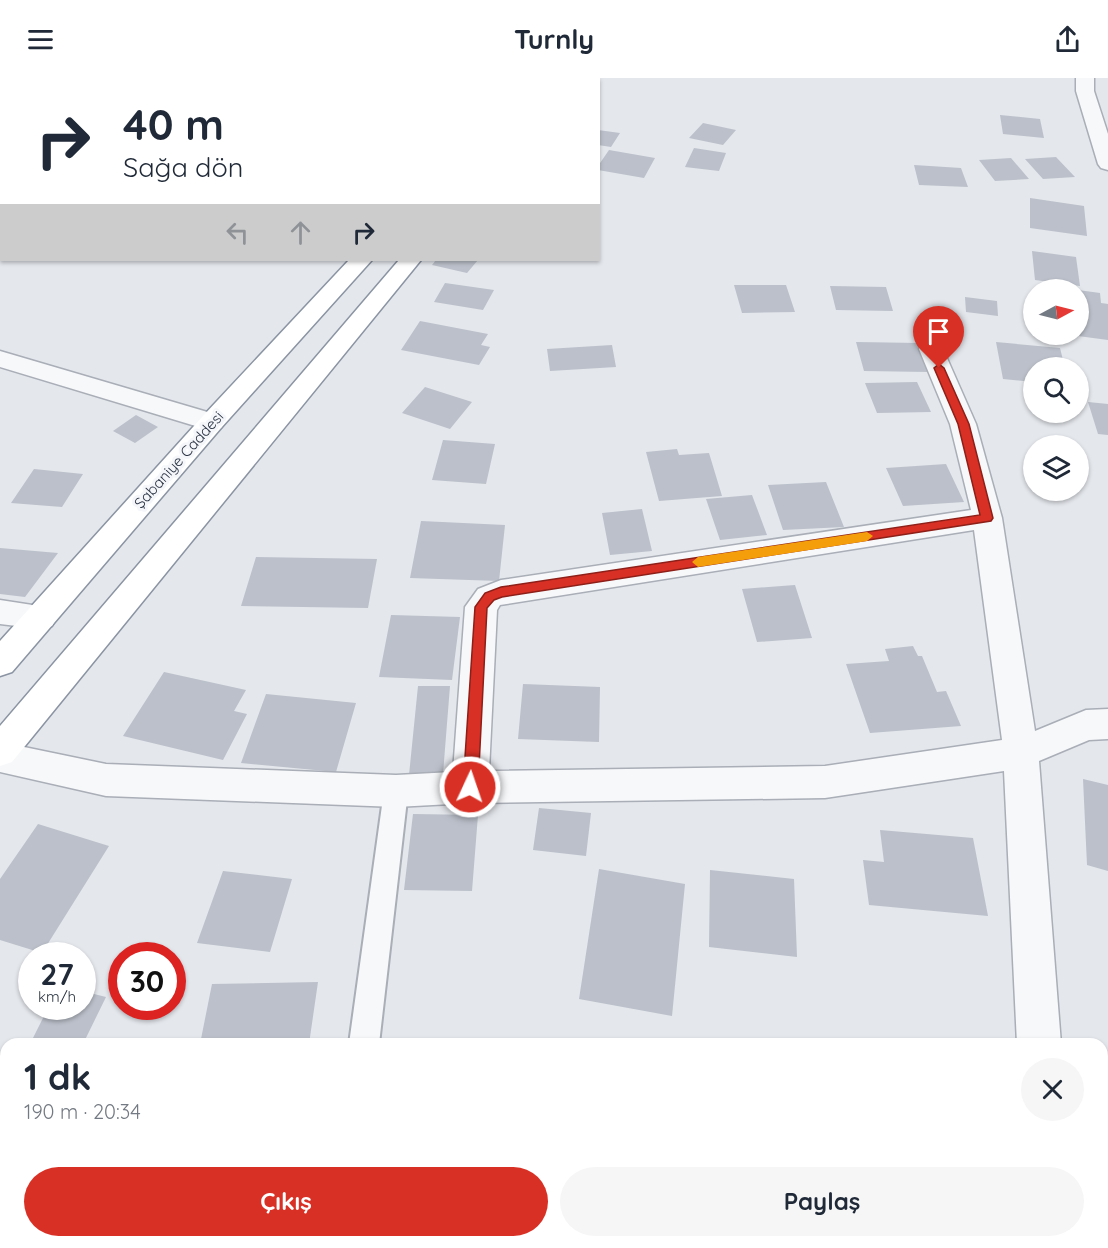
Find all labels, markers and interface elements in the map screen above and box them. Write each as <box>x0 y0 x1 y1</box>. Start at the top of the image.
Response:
text: Turnly <box>514 22 594 56</box>
icon: menu <box>24 23 57 56</box>
icon: share <box>1051 23 1084 56</box>
text: 40 m <box>123 98 224 151</box>
icon: right <box>24 102 102 180</box>
text: Sağa dön <box>123 150 243 184</box>
icon: left <box>221 216 254 249</box>
icon: ahead <box>284 216 317 249</box>
icon: right <box>347 216 380 249</box>
north arrow <box>1023 279 1089 345</box>
map controls <box>1023 279 1089 501</box>
pin <box>913 306 964 368</box>
icon: arrive <box>922 315 955 348</box>
button: search <box>1023 357 1089 423</box>
street label: Şabaniye Caddesi <box>130 407 227 512</box>
button: layers <box>1023 435 1089 501</box>
position arrow <box>438 755 502 819</box>
speed limit sign: 30 <box>108 942 186 1020</box>
text: 27 <box>40 955 74 993</box>
text: km/h <box>38 987 76 1006</box>
text: 1 dk <box>24 1054 91 1099</box>
button: close <box>1021 1058 1084 1121</box>
text: 190 m · 20:34 <box>24 1099 141 1124</box>
button: Çıkış <box>24 1167 548 1236</box>
button: Paylaş <box>560 1167 1084 1236</box>

